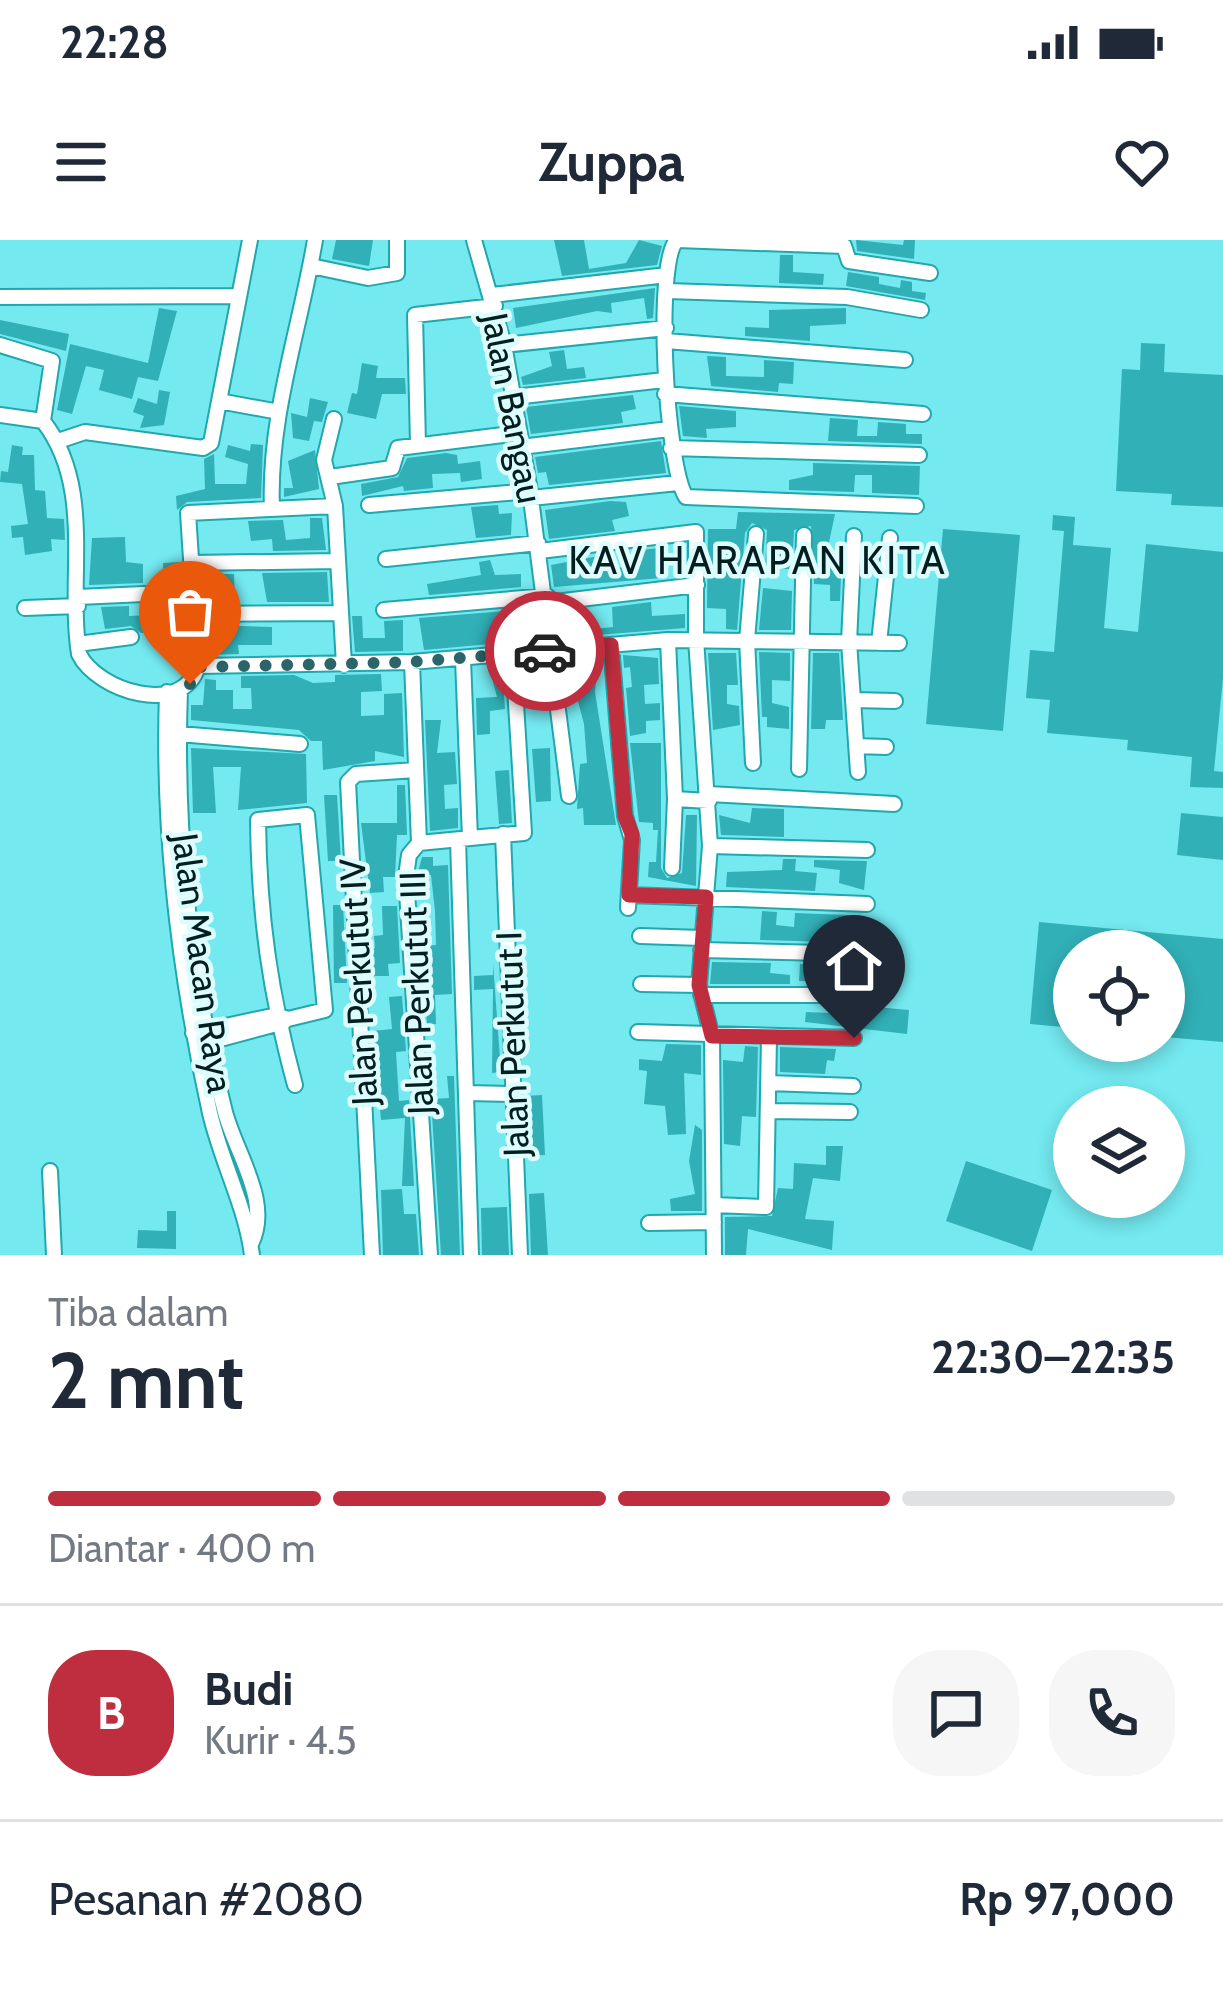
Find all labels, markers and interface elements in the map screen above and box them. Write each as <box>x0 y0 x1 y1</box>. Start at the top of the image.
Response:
text: 22:28 <box>60 15 169 69</box>
icon: menu <box>48 129 114 195</box>
text: Zuppa <box>538 129 685 195</box>
icon: heart <box>1109 129 1175 195</box>
street label: Jalan Bangau <box>473 308 553 507</box>
district label: KAV HARAPAN KITA <box>568 536 948 584</box>
pin <box>139 561 241 684</box>
icon: bag <box>157 579 223 645</box>
courier <box>485 591 605 711</box>
icon: car <box>512 618 578 684</box>
street label: Jalan Macan Raya <box>163 829 243 1096</box>
street label: Jalan Perkutut IV <box>330 857 386 1108</box>
street label: Jalan Perkutut III <box>390 870 442 1117</box>
pin <box>803 915 905 1038</box>
map controls <box>1053 930 1185 1218</box>
button: locate <box>1053 930 1185 1062</box>
street label: Jalan Perkutut I <box>486 931 538 1158</box>
icon: home <box>821 933 887 999</box>
button: layers <box>1053 1086 1185 1218</box>
text: Tiba dalam <box>48 1288 228 1336</box>
text: 22:30–22:35 <box>931 1330 1175 1384</box>
text: 2 mnt <box>48 1333 244 1428</box>
text: Diantar · 400 m <box>48 1524 316 1572</box>
button: chat <box>893 1650 1019 1776</box>
button: phone <box>1049 1650 1175 1776</box>
text: Budi <box>204 1662 293 1716</box>
text: B <box>97 1686 125 1740</box>
text: Kurir · 4.5 <box>204 1716 357 1764</box>
text: Pesanan #2080 <box>48 1872 364 1926</box>
text: Rp 97,000 <box>959 1872 1175 1926</box>

